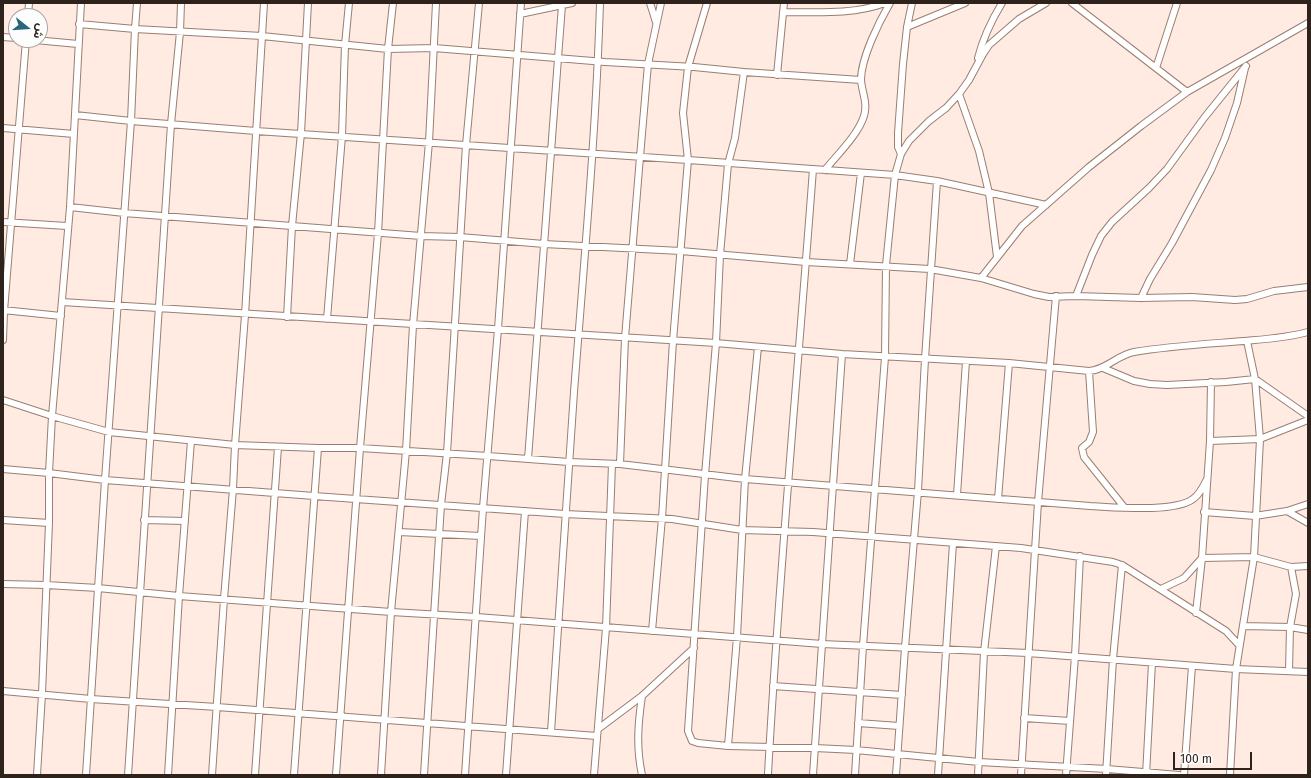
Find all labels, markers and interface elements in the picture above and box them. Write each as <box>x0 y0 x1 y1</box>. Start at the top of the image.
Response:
north arrow <box>8 8 48 48</box>
text: ش <box>31 22 47 40</box>
scale bar <box>1175 744 1254 770</box>
text: 100 m <box>1180 752 1212 766</box>

